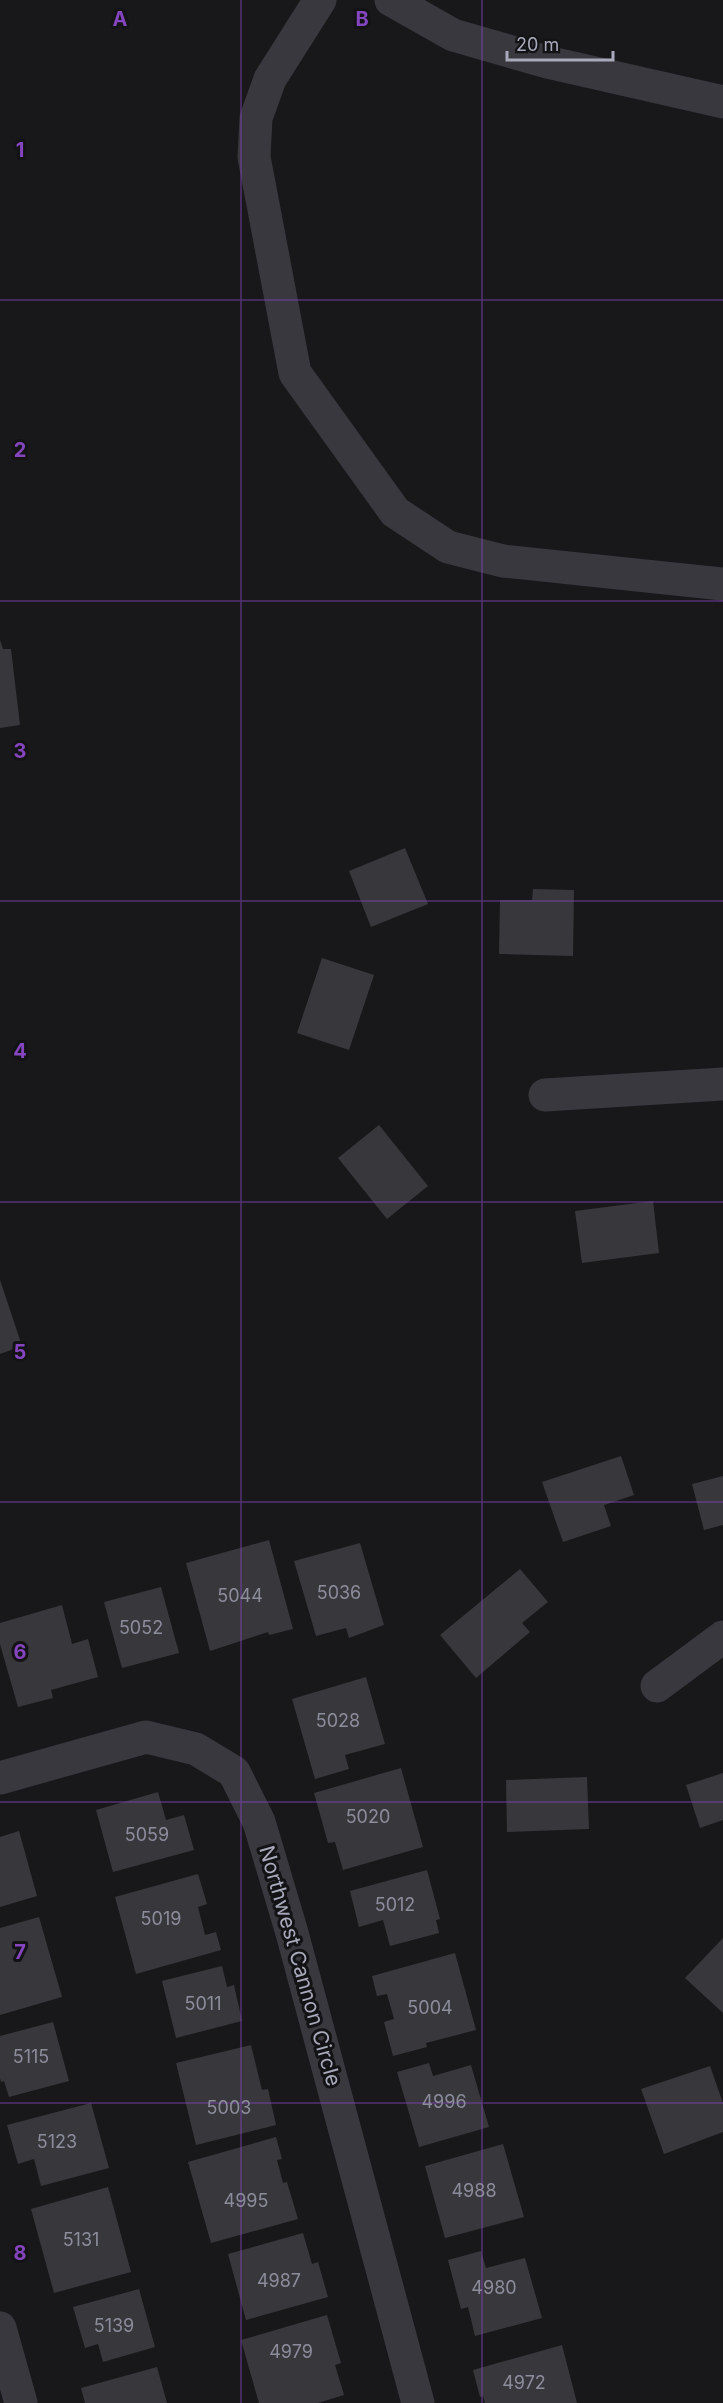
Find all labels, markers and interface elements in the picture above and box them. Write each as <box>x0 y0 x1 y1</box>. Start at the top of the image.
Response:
text: A <box>113 7 128 31</box>
text: B <box>355 7 369 31</box>
scale bar <box>507 24 614 62</box>
text: 20 m <box>516 34 559 55</box>
text: 1 <box>16 138 24 162</box>
text: 2 <box>14 438 26 462</box>
text: 3 <box>14 739 26 763</box>
text: 4 <box>13 1039 27 1063</box>
text: 5 <box>14 1340 26 1364</box>
house number: 5036 <box>317 1582 361 1603</box>
house number: 5044 <box>217 1585 263 1606</box>
house number: 5052 <box>119 1617 163 1638</box>
text: 6 <box>14 1640 27 1664</box>
house number: 5028 <box>316 1710 360 1731</box>
house number: 5020 <box>346 1806 390 1827</box>
house number: 5059 <box>125 1824 169 1845</box>
street label: Northwest Cannon Circle <box>254 1843 347 2089</box>
house number: 5012 <box>375 1894 415 1915</box>
house number: 5019 <box>141 1908 181 1929</box>
text: 7 <box>14 1940 26 1964</box>
house number: 5011 <box>185 1993 221 2014</box>
house number: 5004 <box>407 1997 453 2018</box>
house number: 5115 <box>13 2046 49 2067</box>
house number: 4996 <box>421 2091 467 2112</box>
house number: 5003 <box>207 2097 251 2118</box>
house number: 5123 <box>37 2131 77 2152</box>
house number: 4988 <box>451 2180 497 2201</box>
house number: 4995 <box>224 2190 268 2211</box>
house number: 5131 <box>63 2229 99 2250</box>
text: 8 <box>13 2241 27 2265</box>
house number: 4987 <box>257 2270 301 2291</box>
house number: 4980 <box>471 2277 517 2298</box>
house number: 5139 <box>94 2315 134 2336</box>
house number: 4979 <box>269 2341 313 2362</box>
house number: 4972 <box>502 2372 546 2393</box>

